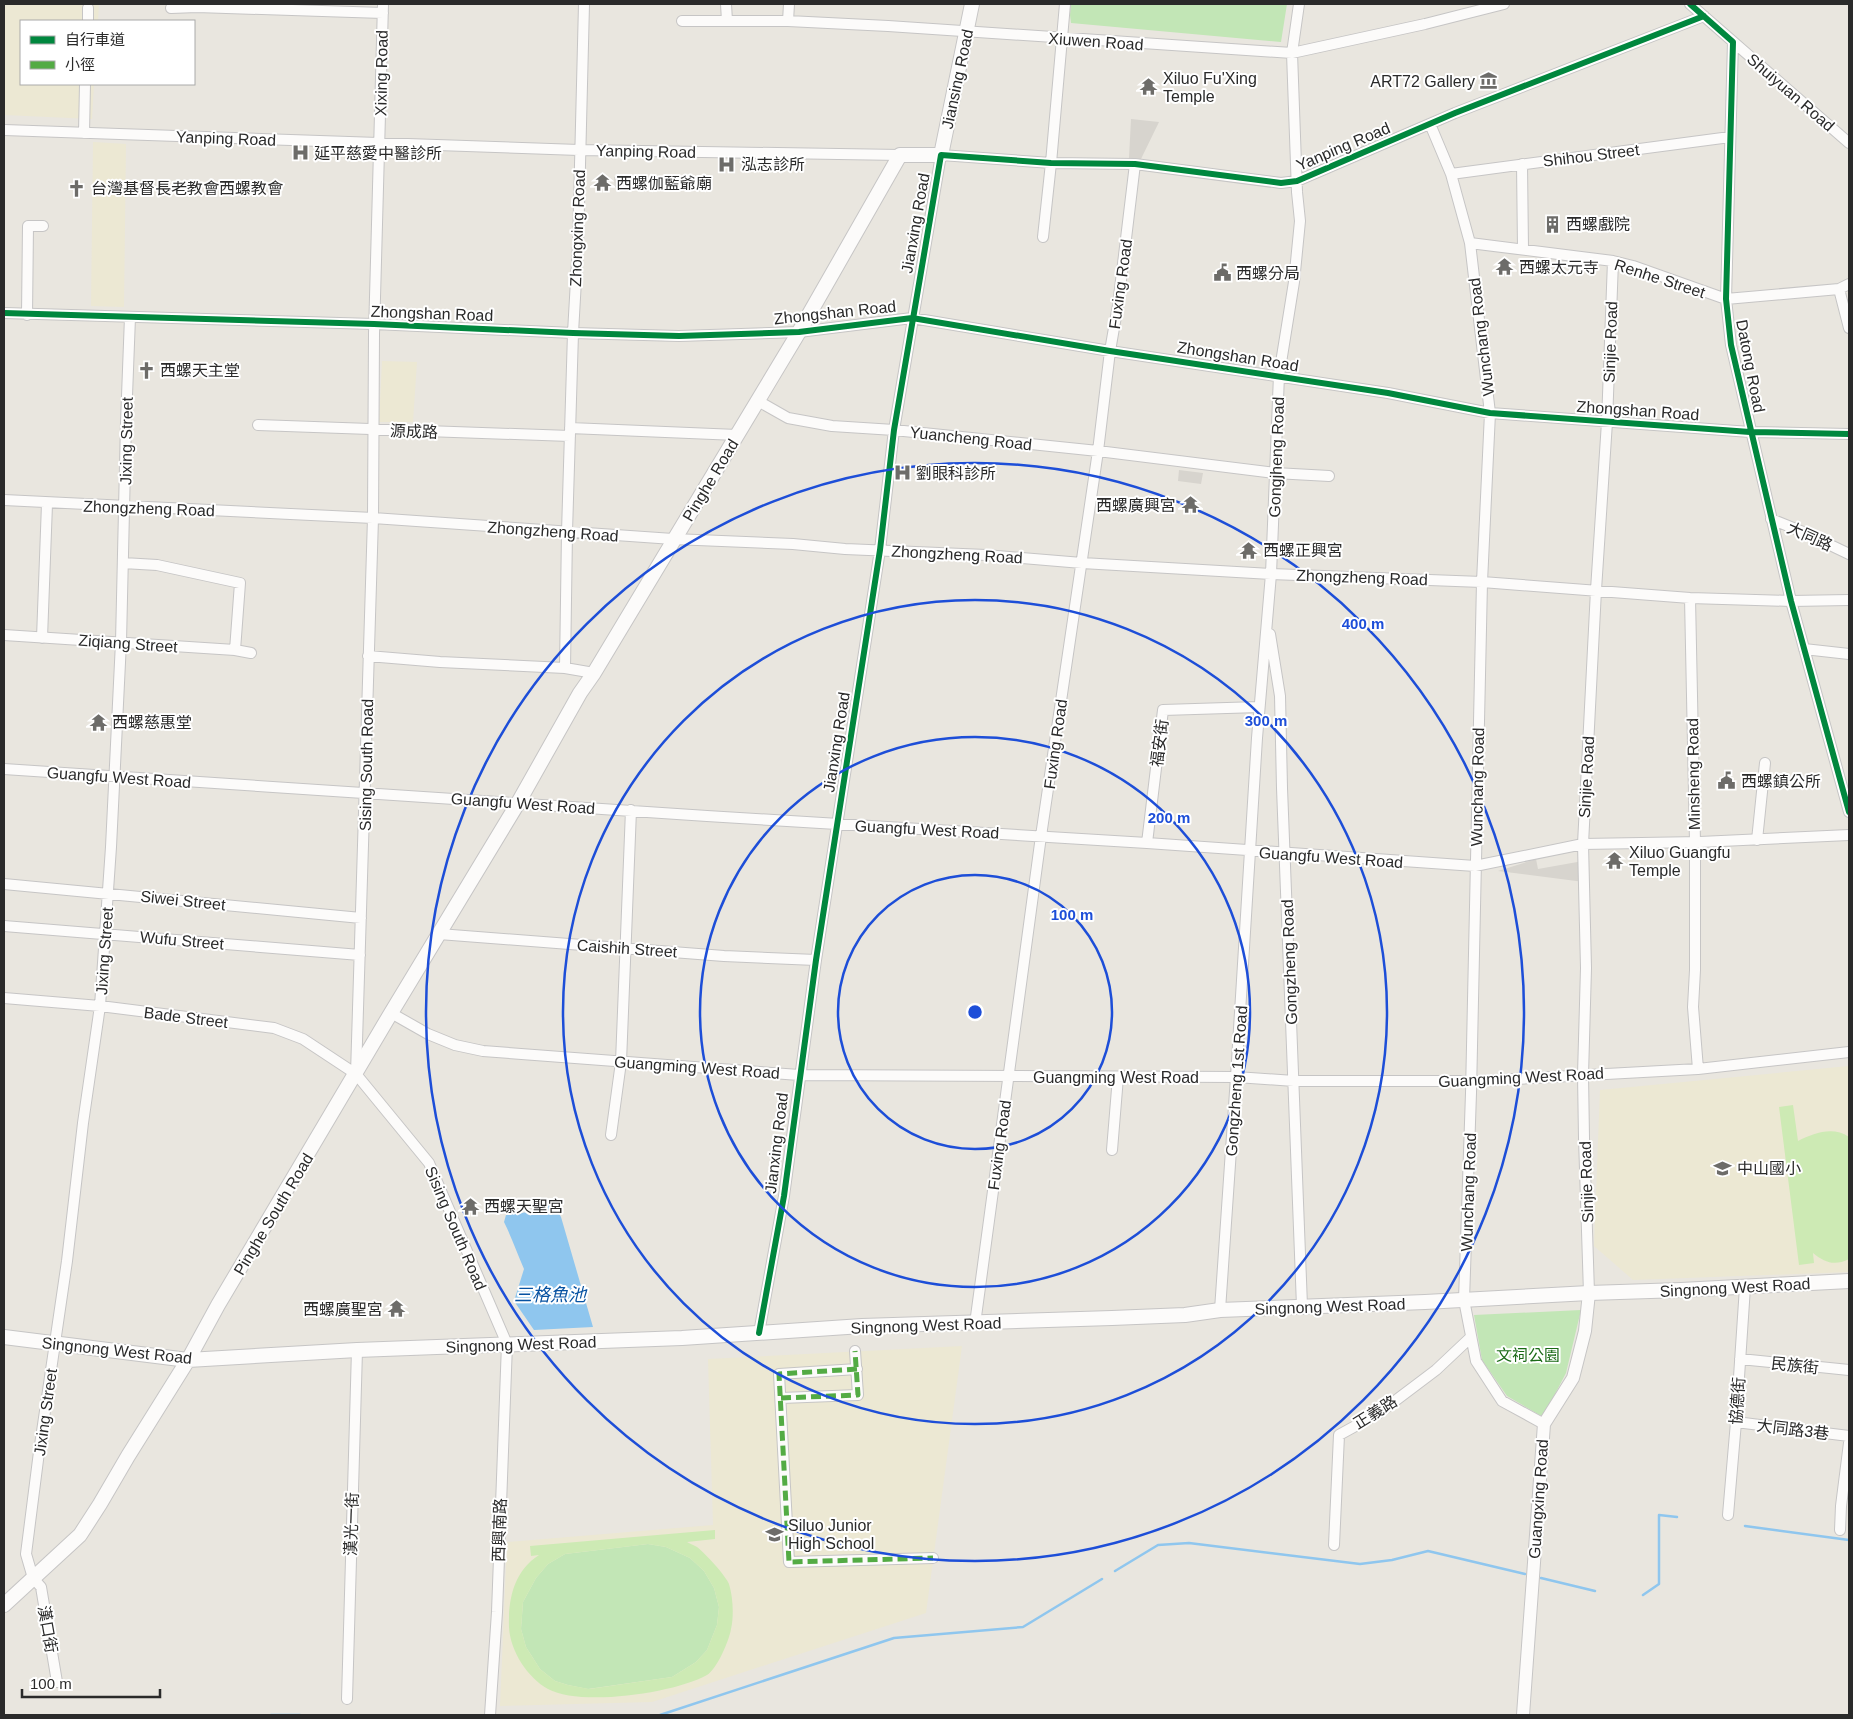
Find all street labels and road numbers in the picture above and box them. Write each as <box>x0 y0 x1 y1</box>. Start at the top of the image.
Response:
street label: Jiansing Road <box>939 28 976 130</box>
street label: Xixing Road <box>372 30 391 116</box>
street label: Xiuwen Road <box>1048 30 1144 53</box>
street label: Shuiyuan Road <box>1744 50 1838 135</box>
street label: Yanping Road <box>1294 119 1393 174</box>
street label: Yanping Road <box>176 128 276 149</box>
street label: Shihou Street <box>1542 141 1641 170</box>
street label: Yanping Road <box>596 142 696 161</box>
street label: Zhongxing Road <box>567 169 588 287</box>
street label: Jianxing Road <box>898 172 933 274</box>
street label: Fuxing Road <box>1106 238 1135 330</box>
street label: Renhe Street <box>1612 256 1708 301</box>
street label: Wunchang Road <box>1466 277 1497 397</box>
street label: Zhongshan Road <box>773 298 897 327</box>
street label: Sinjie Road <box>1601 301 1620 383</box>
street label: Zhongshan Road <box>370 303 494 324</box>
street label: Datong Road <box>1733 318 1768 414</box>
street label: Zhongshan Road <box>1176 338 1300 374</box>
street label: Jixing Street <box>117 396 136 485</box>
street label: Gongjheng Road <box>1266 396 1287 518</box>
street label: Zhongshan Road <box>1576 398 1700 423</box>
street label: 源成路 <box>390 422 438 441</box>
street label: Yuancheng Road <box>909 424 1033 453</box>
street label: Pinghe Road <box>679 436 742 524</box>
street label: Zhongzheng Road <box>83 498 215 519</box>
street label: Zhongzheng Road <box>487 518 619 545</box>
street label: 大同路 <box>1784 519 1835 554</box>
street label: Zhongzheng Road <box>891 543 1023 566</box>
street label: Zhongzheng Road <box>1296 567 1428 588</box>
street label: Ziqiang Street <box>78 632 179 655</box>
street label: Jianxing Road <box>820 691 853 793</box>
street label: Fuxing Road <box>1041 698 1070 790</box>
street label: Sising South Road <box>357 699 376 831</box>
street label: 福安街 <box>1148 718 1171 768</box>
street label: Minsheng Road <box>1684 718 1703 830</box>
street label: Wunchang Road <box>1468 727 1487 847</box>
street label: Sinjie Road <box>1576 736 1597 818</box>
street label: Guangfu West Road <box>46 764 192 791</box>
street label: Guangfu West Road <box>450 790 596 817</box>
street label: Guangfu West Road <box>854 817 1000 842</box>
street label: Guangfu West Road <box>1258 844 1404 871</box>
street label: Siwei Street <box>140 888 227 913</box>
street label: Gongzheng Road <box>1279 899 1300 1025</box>
street label: Jixing Street <box>93 906 116 996</box>
street label: Wufu Street <box>139 928 225 953</box>
street label: Caishih Street <box>576 937 678 961</box>
street label: Bade Street <box>143 1004 229 1031</box>
street label: Gongzheng 1st Road <box>1223 1005 1250 1157</box>
street label: Guangming West Road <box>614 1053 780 1082</box>
street label: Guangming West Road <box>1438 1065 1604 1090</box>
street label: Guangming West Road <box>1033 1069 1199 1086</box>
street label: Jianxing Road <box>762 1092 791 1194</box>
street label: Fuxing Road <box>985 1099 1014 1191</box>
street label: Wunchang Road <box>1458 1132 1479 1252</box>
street label: Sinjie Road <box>1577 1141 1596 1223</box>
street label: Pinghe South Road <box>230 1150 316 1278</box>
street label: Sising South Road <box>422 1164 489 1293</box>
street label: Singnong West Road <box>1659 1275 1811 1300</box>
street label: Singnong West Road <box>1254 1295 1406 1318</box>
street label: Singnong West Road <box>850 1314 1002 1337</box>
street label: Singnong West Road <box>445 1333 597 1356</box>
street label: Singnong West Road <box>41 1334 193 1367</box>
street label: 民族街 <box>1770 1355 1820 1376</box>
street label: Jixing Street <box>31 1367 60 1457</box>
street label: 協德街 <box>1727 1376 1748 1426</box>
street label: 正義路 <box>1350 1392 1400 1432</box>
street label: 大同路3巷 <box>1756 1417 1830 1442</box>
street label: Guangxing Road <box>1526 1439 1551 1560</box>
street label: 漢光一街 <box>342 1492 361 1556</box>
street label: 西興南路 <box>490 1498 509 1562</box>
street label: 漢口街 <box>35 1604 60 1654</box>

